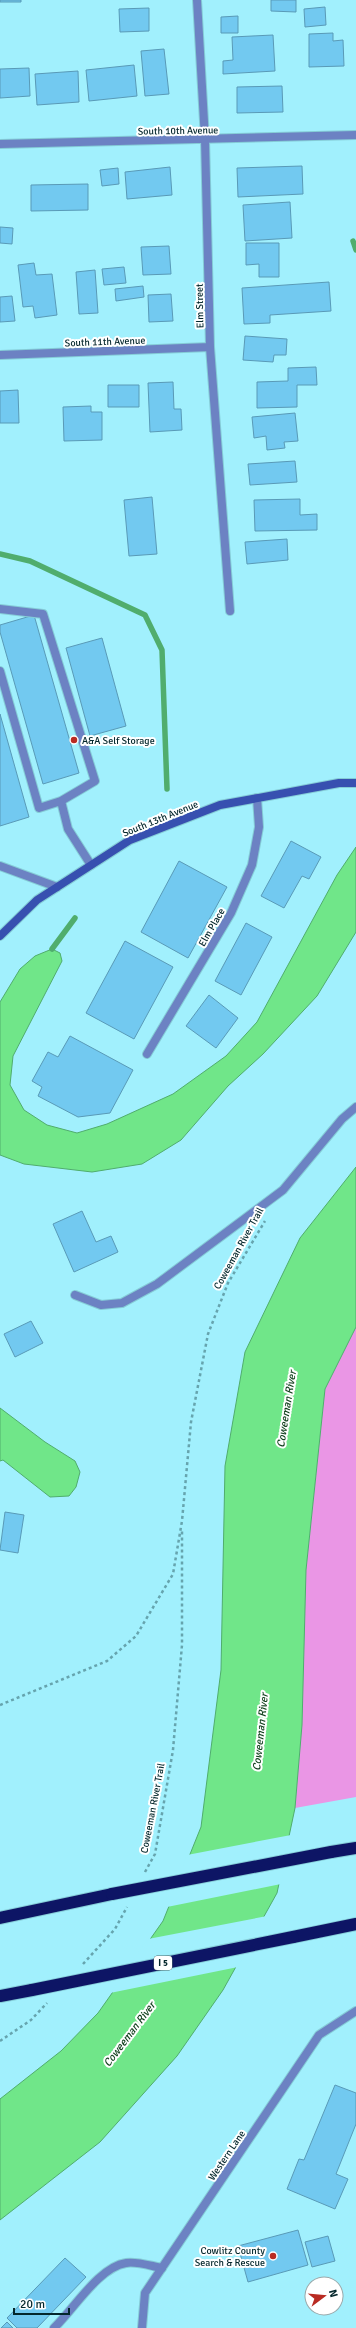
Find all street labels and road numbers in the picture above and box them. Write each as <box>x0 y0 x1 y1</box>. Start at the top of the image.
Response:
street label: South 10th Avenue <box>138 124 218 138</box>
street label: Elm Street <box>194 283 206 328</box>
street label: South 11th Avenue <box>65 335 146 349</box>
street label: South 13th Avenue <box>121 798 200 840</box>
street label: Elm Place <box>196 906 228 949</box>
street label: Coweeman River Trail <box>211 1205 266 1291</box>
street label: Coweeman River Trail <box>138 1762 168 1854</box>
road number: I 5 <box>154 1956 172 1970</box>
street label: Western Lane <box>206 2128 248 2183</box>

